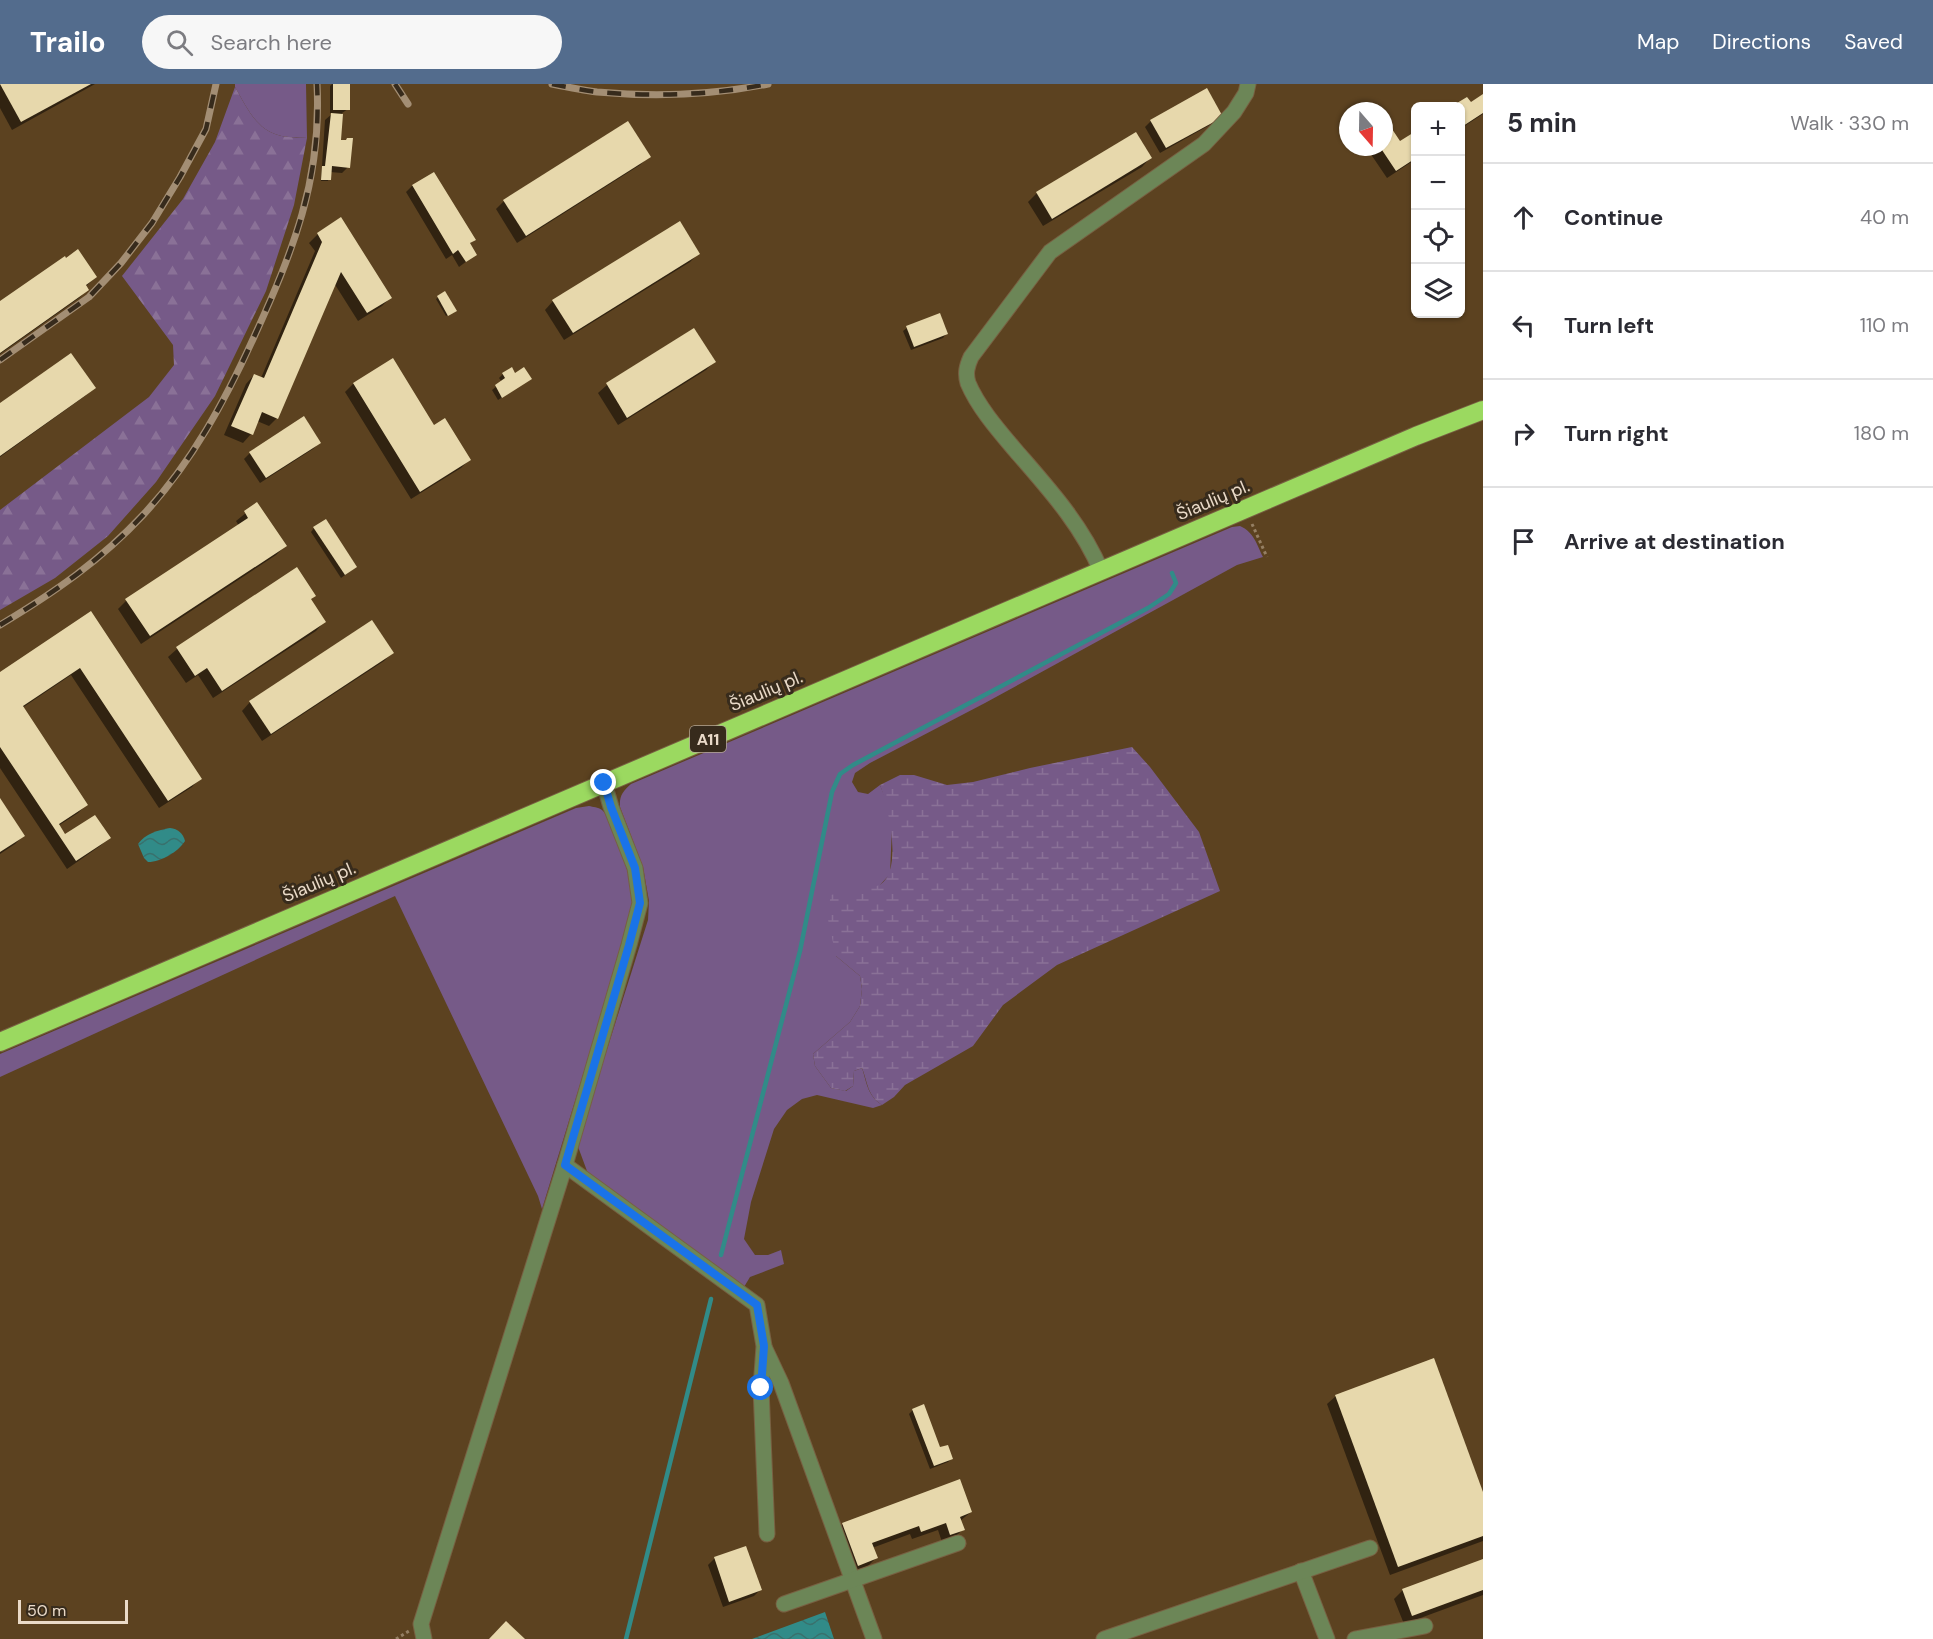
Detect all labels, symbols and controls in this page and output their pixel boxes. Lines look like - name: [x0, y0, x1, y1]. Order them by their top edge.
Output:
- search box: [142, 15, 562, 69]
- text: Trailo: [30, 24, 106, 61]
- icon: search: [163, 26, 196, 59]
- text: Search here: [211, 28, 332, 57]
- text: Map: [1637, 28, 1679, 56]
- text: Directions: [1712, 28, 1811, 56]
- text: Saved: [1844, 28, 1903, 56]
- north arrow: [1339, 102, 1393, 156]
- map controls: [1411, 102, 1465, 318]
- button: +: [1411, 102, 1465, 156]
- text: 5 min: [1507, 106, 1577, 140]
- text: Walk · 330 m: [1790, 110, 1909, 136]
- button: −: [1411, 156, 1465, 210]
- icon: ahead: [1507, 201, 1540, 234]
- text: Continue: [1564, 203, 1663, 232]
- text: 40 m: [1860, 204, 1909, 230]
- button: locate: [1411, 210, 1465, 264]
- button: layers: [1411, 264, 1465, 318]
- icon: left: [1507, 309, 1540, 342]
- text: Turn left: [1564, 311, 1654, 340]
- text: 110 m: [1860, 312, 1909, 338]
- icon: right: [1507, 417, 1540, 450]
- text: Turn right: [1564, 419, 1669, 448]
- text: 180 m: [1854, 420, 1909, 446]
- street label: Šiaulių pl.: [1173, 474, 1253, 526]
- icon: arrive: [1507, 525, 1540, 558]
- text: Arrive at destination: [1564, 527, 1785, 556]
- street label: Šiaulių pl.: [726, 665, 806, 717]
- road number: A11: [690, 726, 726, 752]
- route end: [590, 769, 616, 795]
- street label: Šiaulių pl.: [279, 856, 359, 908]
- route start: [747, 1374, 773, 1400]
- scale bar: [18, 1597, 128, 1624]
- text: 50 m: [27, 1600, 66, 1621]

